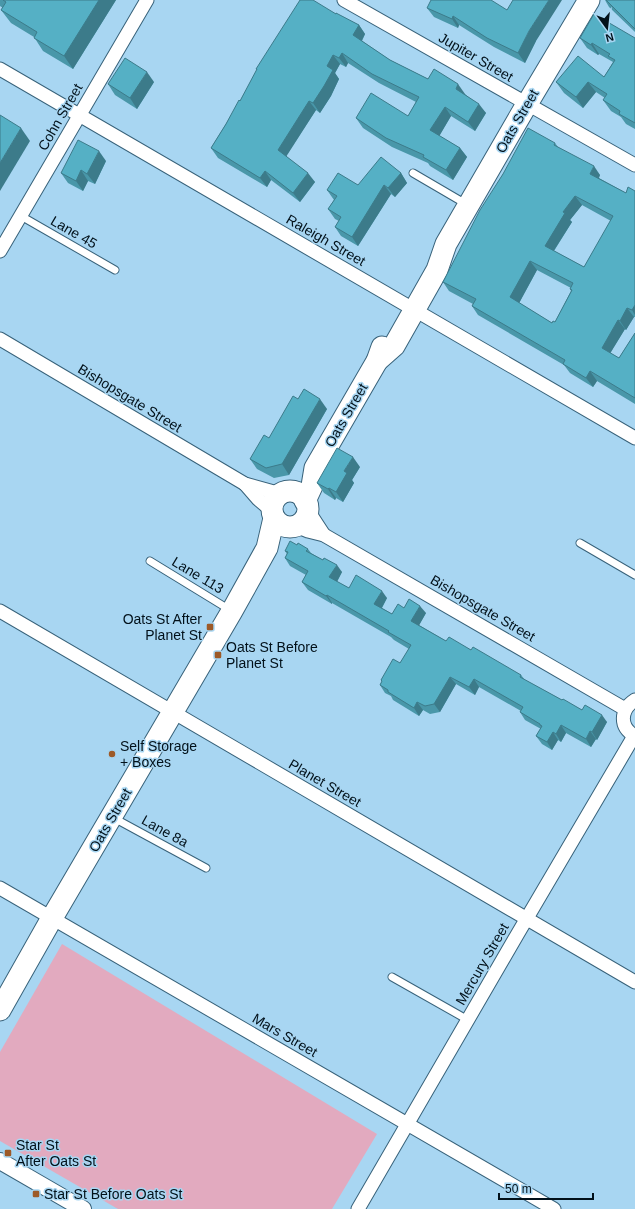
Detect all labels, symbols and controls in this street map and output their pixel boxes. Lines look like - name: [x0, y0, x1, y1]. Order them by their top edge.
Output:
- north arrow: [587, 8, 627, 48]
- street label: Jupiter Street: [436, 29, 516, 85]
- text: N: [604, 31, 615, 44]
- street label: Cohn Street: [34, 81, 86, 153]
- street label: Oats Street: [492, 86, 542, 156]
- street label: Raleigh Street: [284, 211, 369, 269]
- street label: Lane 45: [48, 212, 100, 252]
- street label: Bishopsgate Street: [75, 361, 185, 435]
- street label: Oats Street: [321, 380, 371, 450]
- street label: Lane 113: [169, 553, 227, 597]
- street label: Bishopsgate Street: [428, 571, 538, 645]
- place label: Oats St After Planet St: [123, 611, 202, 643]
- marker: Oats St After Planet St: [205, 622, 215, 632]
- place label: Oats St Before Planet St: [226, 639, 318, 671]
- marker: Oats St Before Planet St: [213, 650, 223, 660]
- place label: Self Storage + Boxes: [120, 738, 197, 770]
- marker: Self Storage + Boxes: [107, 749, 117, 759]
- street label: Planet Street: [286, 756, 364, 810]
- street label: Oats Street: [85, 785, 135, 855]
- street label: Lane 8a: [139, 812, 191, 850]
- street label: Mercury Street: [452, 920, 512, 1008]
- street label: Mars Street: [250, 1010, 320, 1060]
- place label: Star St After Oats St: [16, 1137, 96, 1169]
- marker: Star St After Oats St: [3, 1148, 13, 1158]
- scale bar: [499, 1175, 593, 1201]
- text: 50 m: [505, 1182, 532, 1196]
- place label: Star St Before Oats St: [44, 1186, 183, 1202]
- marker: Star St Before Oats St: [31, 1189, 41, 1199]

